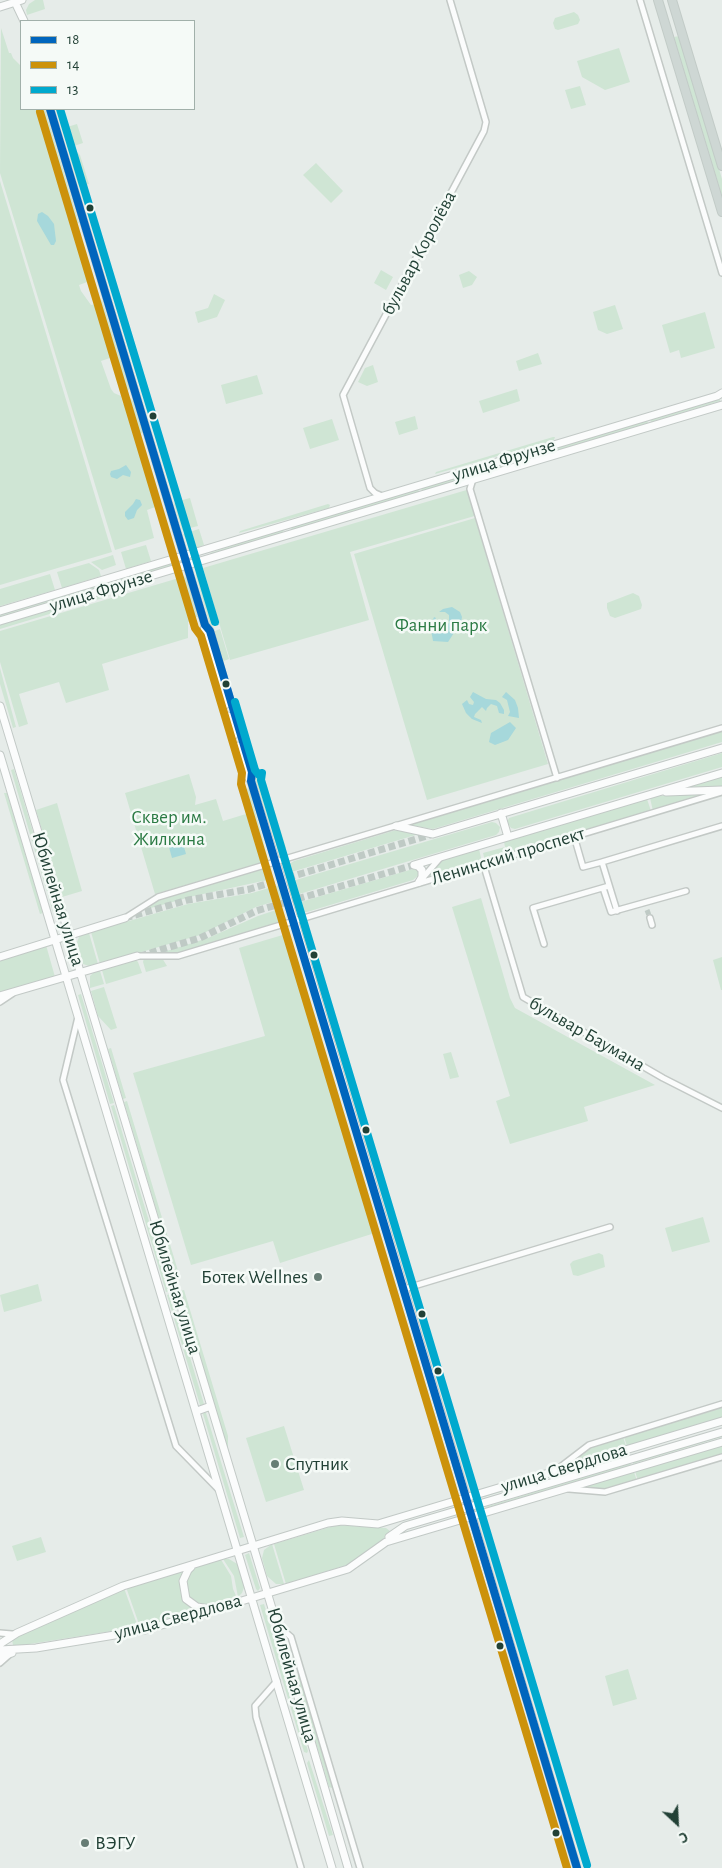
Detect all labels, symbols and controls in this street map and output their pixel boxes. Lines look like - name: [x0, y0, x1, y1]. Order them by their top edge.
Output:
- legend: [20, 20, 195, 110]
- text: 18: [67, 32, 79, 47]
- text: 14: [67, 57, 79, 72]
- text: 13: [67, 82, 78, 97]
- street label: бульвар Королёва: [377, 187, 461, 319]
- unlabelled marker: [85, 203, 95, 213]
- unlabelled marker: [148, 411, 158, 421]
- street label: улица Фрунзе: [450, 434, 558, 486]
- street label: улица Фрунзе: [47, 565, 155, 617]
- park label: Фанни парк: [395, 614, 487, 636]
- unlabelled marker: [221, 679, 231, 689]
- park label: Сквер им. Жилкина: [131, 806, 207, 850]
- street label: Ленинский проспект: [428, 822, 588, 890]
- street label: Юбилейная улица: [27, 829, 89, 969]
- unlabelled marker: [309, 950, 319, 960]
- street label: бульвар Баумана: [525, 992, 649, 1076]
- unlabelled marker: [361, 1125, 371, 1135]
- street label: Юбилейная улица: [144, 1217, 206, 1357]
- place label: Ботек Wellnes: [201, 1266, 308, 1288]
- marker: Ботек Wellnes: [312, 1271, 324, 1283]
- unlabelled marker: [417, 1309, 427, 1319]
- unlabelled marker: [433, 1366, 443, 1376]
- street label: улица Свердлова: [498, 1438, 630, 1498]
- place label: Спутник: [285, 1453, 348, 1475]
- marker: Спутник: [269, 1458, 281, 1470]
- street label: улица Свердлова: [112, 1589, 244, 1645]
- street label: Юбилейная улица: [262, 1605, 322, 1745]
- unlabelled marker: [495, 1641, 505, 1651]
- north arrow: [652, 1798, 702, 1848]
- unlabelled marker: [551, 1828, 561, 1838]
- text: С: [677, 1829, 690, 1845]
- place label: ВЭГУ: [95, 1832, 135, 1854]
- marker: ВЭГУ: [79, 1837, 91, 1849]

